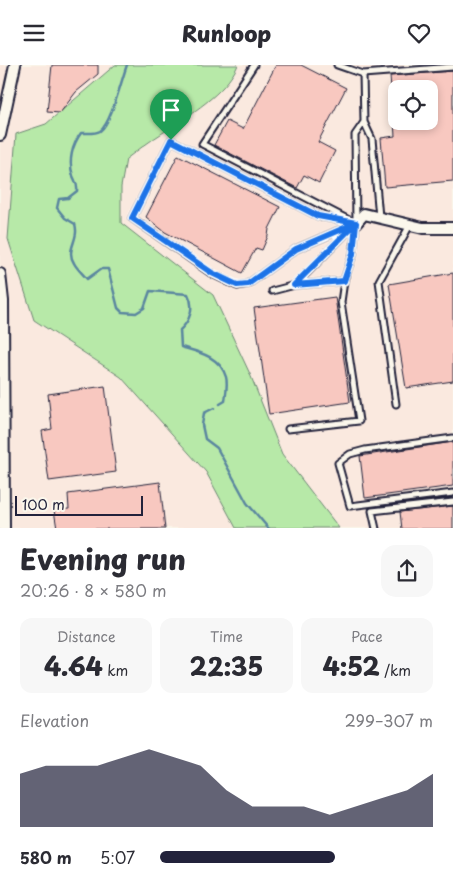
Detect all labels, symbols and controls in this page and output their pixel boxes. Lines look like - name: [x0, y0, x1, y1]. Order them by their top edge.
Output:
- text: Runloop: [182, 16, 271, 49]
- icon: menu: [20, 19, 48, 47]
- icon: heart: [405, 19, 433, 47]
- map controls: [388, 80, 438, 130]
- button: locate: [388, 80, 438, 130]
- pin: [150, 89, 192, 140]
- icon: arrive: [157, 96, 185, 124]
- scale bar: [15, 493, 142, 517]
- text: 100 m: [22, 494, 65, 515]
- text: Evening run: [20, 537, 186, 580]
- button: share: [381, 545, 433, 597]
- text: 20:26 · 8 × 580 m: [20, 578, 166, 602]
- text: Distance: [57, 626, 116, 647]
- text: Time: [210, 626, 243, 647]
- text: Pace: [351, 626, 383, 647]
- text: 4.64: [44, 647, 103, 685]
- text: 22:35: [190, 647, 263, 685]
- text: 4:52: [323, 647, 380, 685]
- text: km: [103, 660, 128, 681]
- text: /km: [380, 660, 411, 681]
- text: Elevation: [20, 708, 89, 732]
- text: 299–307 m: [345, 708, 433, 732]
- text: 580 m: [20, 845, 72, 869]
- text: 5:07: [100, 845, 135, 869]

